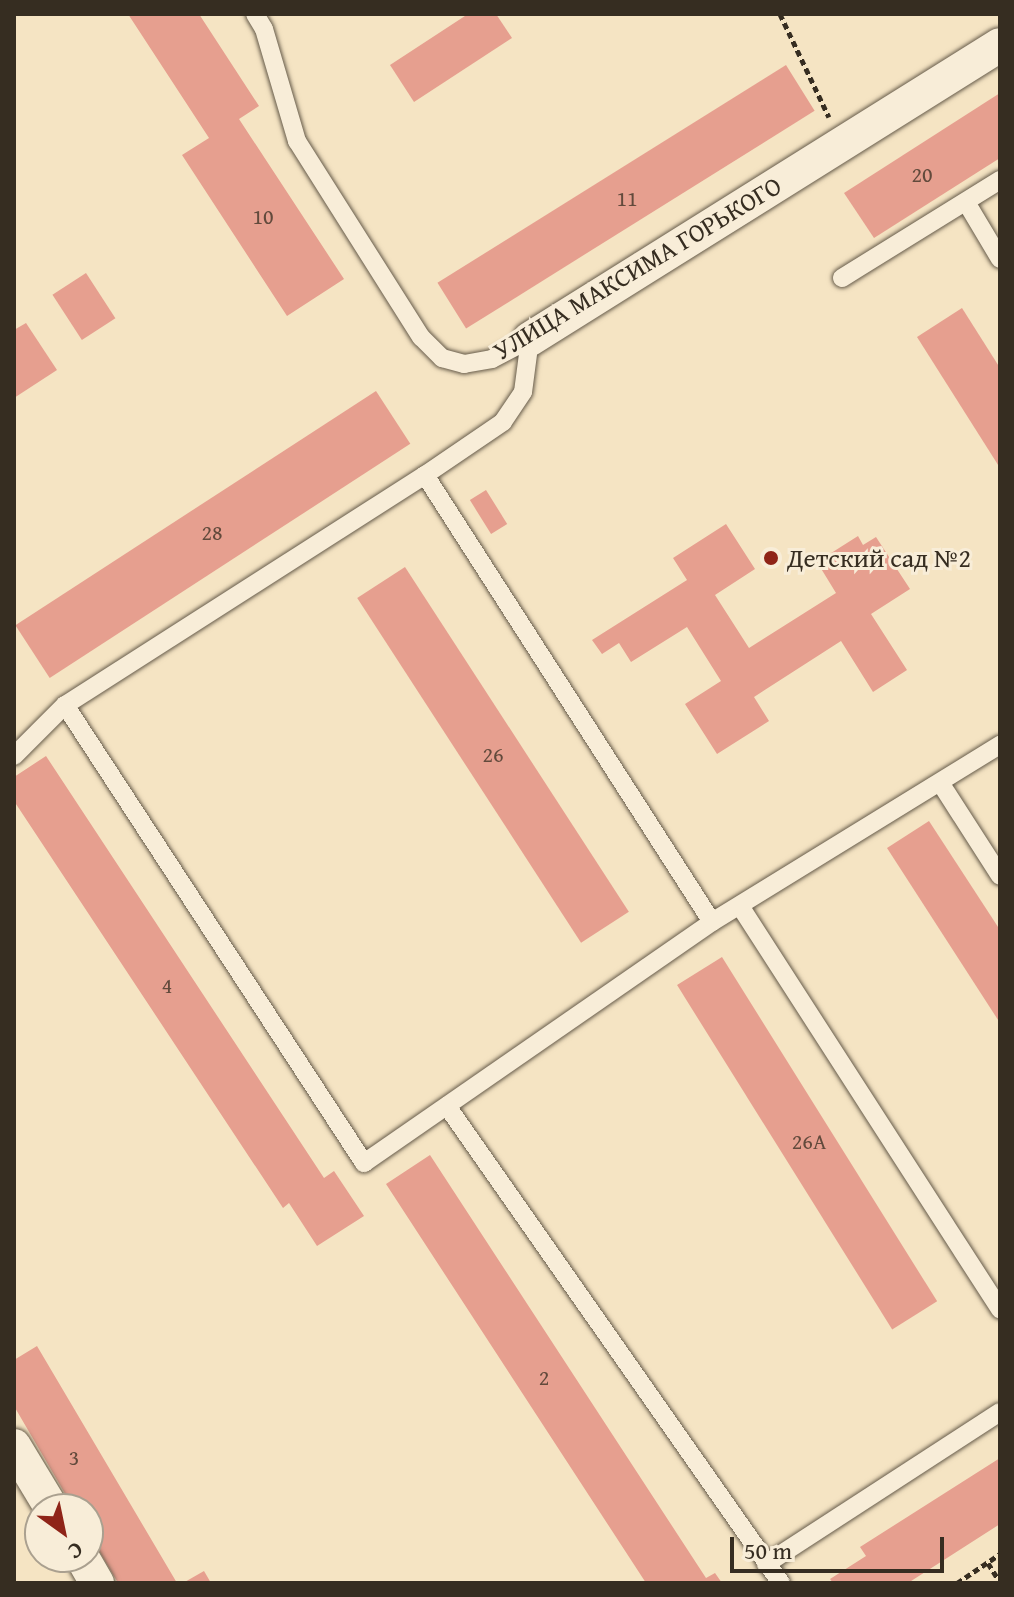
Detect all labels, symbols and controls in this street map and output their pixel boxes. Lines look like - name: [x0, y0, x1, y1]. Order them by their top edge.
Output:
- house number: 20: [911, 162, 933, 188]
- street label: УЛИЦА МАКСИМА ГОРЬКОГО: [487, 169, 787, 367]
- house number: 11: [616, 186, 638, 212]
- house number: 10: [252, 204, 274, 230]
- house number: 28: [201, 520, 223, 546]
- place label: Детский сад №2: [787, 542, 971, 574]
- marker: Детский сад №2: [762, 549, 780, 567]
- house number: 26: [482, 742, 504, 768]
- house number: 4: [162, 973, 172, 999]
- house number: 26А: [792, 1129, 826, 1155]
- house number: 2: [539, 1365, 549, 1391]
- house number: 3: [69, 1445, 79, 1471]
- north arrow: [24, 1493, 104, 1573]
- scale bar: [734, 1521, 948, 1571]
- text: 50 m: [744, 1533, 792, 1568]
- text: С: [62, 1535, 90, 1568]

